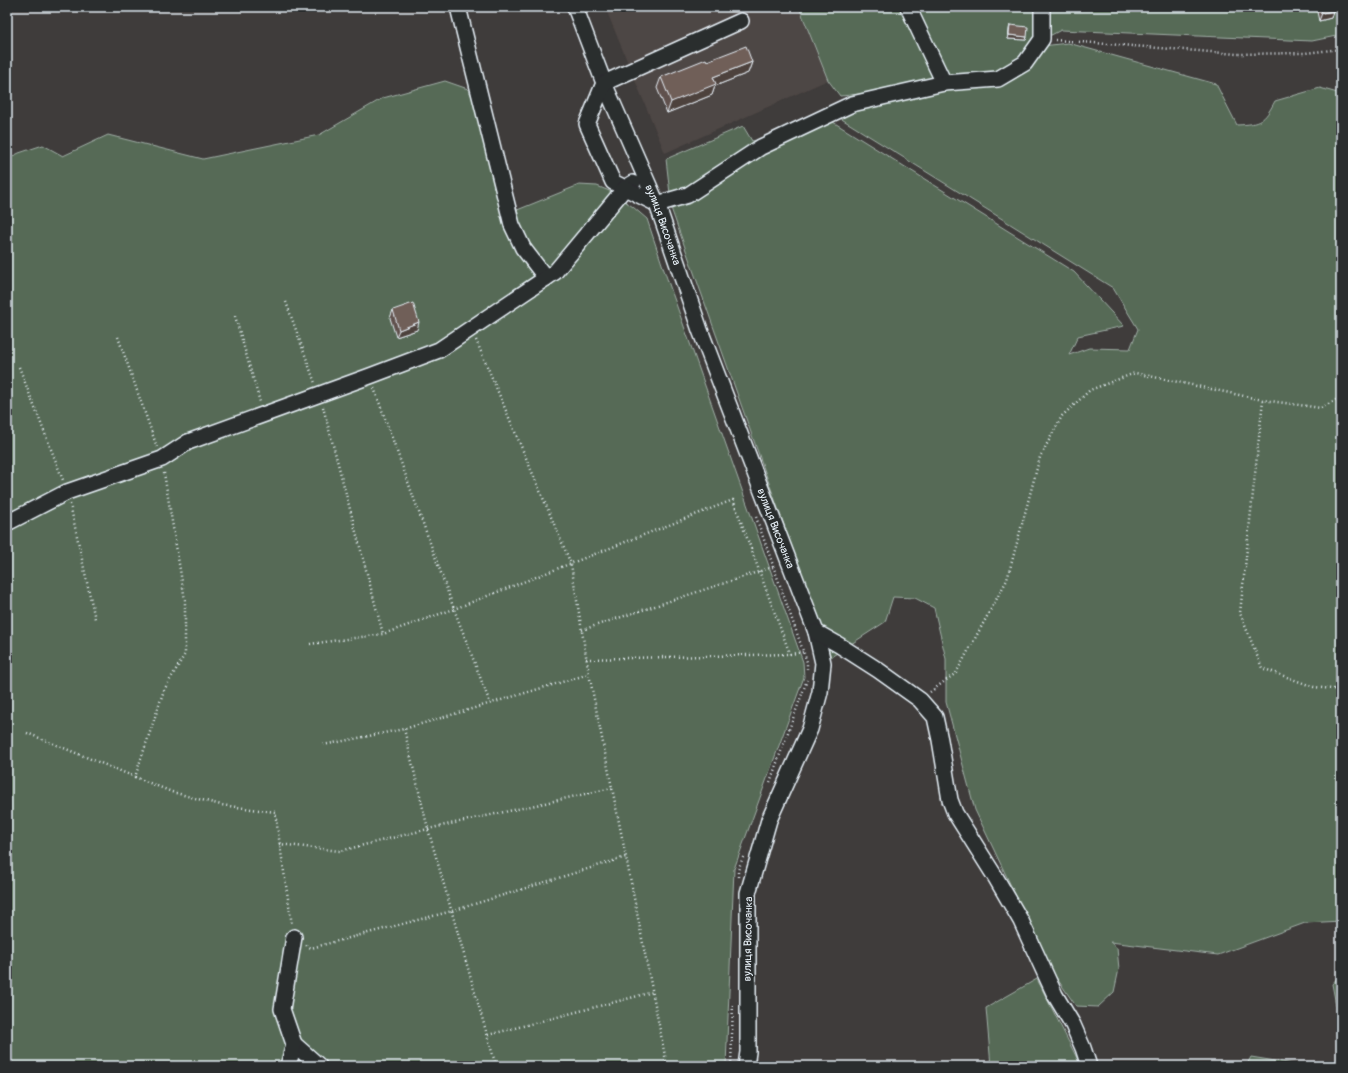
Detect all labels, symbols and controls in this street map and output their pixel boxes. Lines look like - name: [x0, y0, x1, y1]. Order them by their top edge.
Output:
- street label: вулиця Височанка: [643, 182, 684, 267]
- street label: вулиця Височанка: [755, 486, 797, 570]
- street label: вулиця Височанка: [741, 896, 755, 982]

